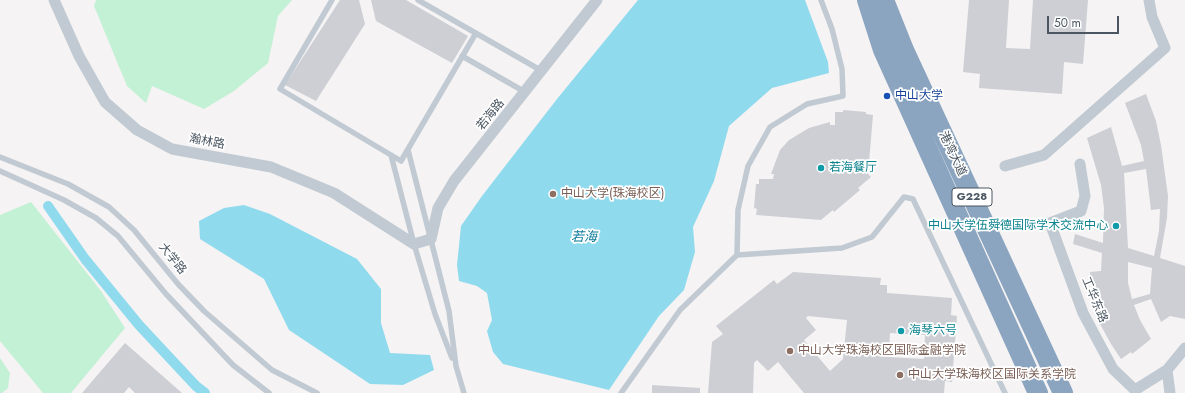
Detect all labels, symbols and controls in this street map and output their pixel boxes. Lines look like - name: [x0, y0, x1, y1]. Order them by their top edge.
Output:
- scale bar: [1049, 8, 1121, 34]
- text: 50 m: [1054, 14, 1081, 32]
- place label: 中山大学: [895, 89, 943, 103]
- marker: 中山大学: [882, 91, 892, 101]
- street label: 若海路: [474, 96, 508, 134]
- street label: 港湾大道: [935, 129, 969, 179]
- street label: 瀚林路: [188, 131, 226, 153]
- place label: 若海餐厅: [829, 161, 877, 175]
- marker: 若海餐厅: [816, 163, 826, 173]
- place label: 中山大学(珠海校区): [561, 187, 664, 201]
- road number: G228: [952, 188, 992, 206]
- marker: 中山大学(珠海校区): [548, 189, 558, 199]
- place label: 中山大学伍舜德国际学术交流中心: [928, 219, 1108, 233]
- marker: 中山大学伍舜德国际学术交流中心: [1111, 221, 1121, 231]
- water label: 若海: [571, 230, 597, 246]
- street label: 大学路: [155, 240, 189, 278]
- street label: 工华东路: [1078, 275, 1110, 325]
- place label: 海琴六号: [909, 324, 957, 338]
- marker: 海琴六号: [896, 326, 906, 336]
- place label: 中山大学珠海校区国际金融学院: [798, 344, 966, 358]
- marker: 中山大学珠海校区国际金融学院: [785, 346, 795, 356]
- place label: 中山大学珠海校区国际关系学院: [908, 368, 1076, 382]
- marker: 中山大学珠海校区国际关系学院: [895, 370, 905, 380]

